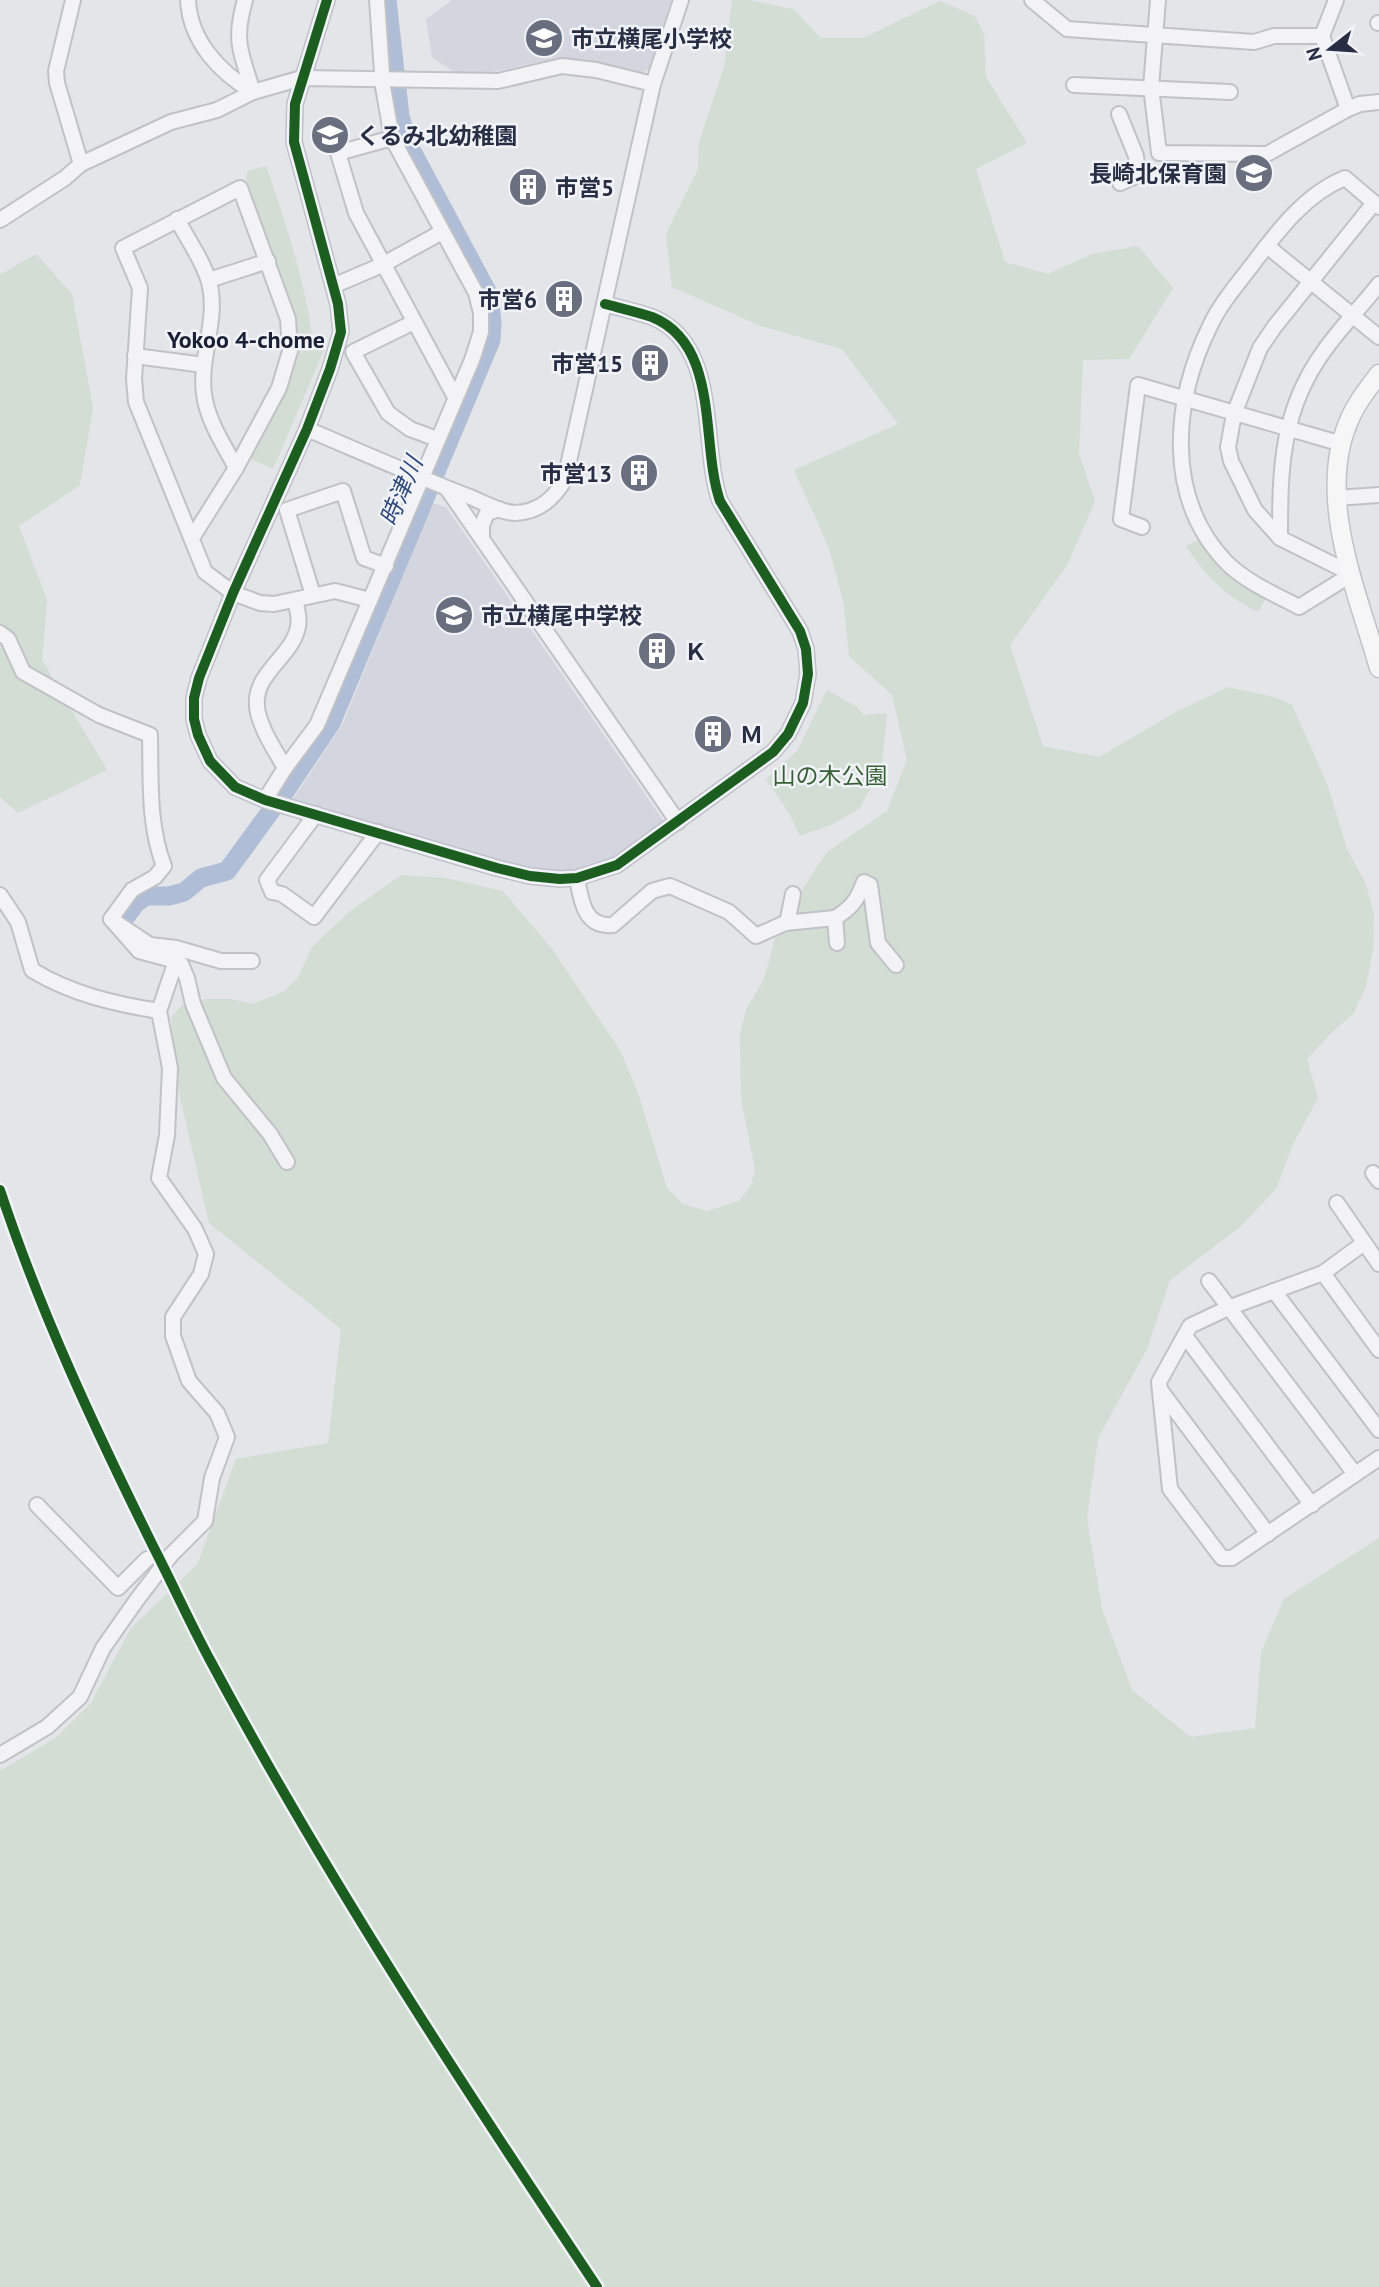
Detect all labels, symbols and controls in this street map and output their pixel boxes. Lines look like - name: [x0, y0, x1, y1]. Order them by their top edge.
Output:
- north arrow: [1295, 14, 1365, 84]
- school or university icon: 市立横尾小学校: [523, 17, 565, 59]
- place label: 市立横尾小学校: [571, 24, 732, 53]
- text: N: [1300, 44, 1327, 63]
- school or university icon: くるみ北幼稚園: [309, 114, 351, 156]
- place label: くるみ北幼稚園: [357, 121, 518, 150]
- school or university icon: 長崎北保育園: [1233, 152, 1275, 194]
- place label: 長崎北保育園: [1089, 159, 1227, 188]
- building icon: 市営5: [507, 166, 549, 208]
- place label: 市営5: [555, 173, 614, 202]
- building icon: 市営6: [543, 278, 585, 320]
- place label: 市営6: [478, 285, 537, 314]
- district label: Yokoo 4-chome: [166, 324, 325, 355]
- building icon: 市営15: [629, 342, 671, 384]
- place label: 市営15: [551, 349, 623, 378]
- water label: 時津川: [373, 449, 431, 530]
- building icon: 市営13: [618, 452, 660, 494]
- place label: 市営13: [540, 459, 612, 488]
- school or university icon: 市立横尾中学校: [433, 594, 475, 636]
- place label: 市立横尾中学校: [481, 601, 642, 630]
- building icon: Ｋ: [636, 630, 678, 672]
- place label: Ｋ: [684, 637, 707, 666]
- building icon: Ｍ: [692, 713, 734, 755]
- place label: Ｍ: [740, 720, 763, 749]
- park label: 山の木公園: [773, 761, 888, 790]

